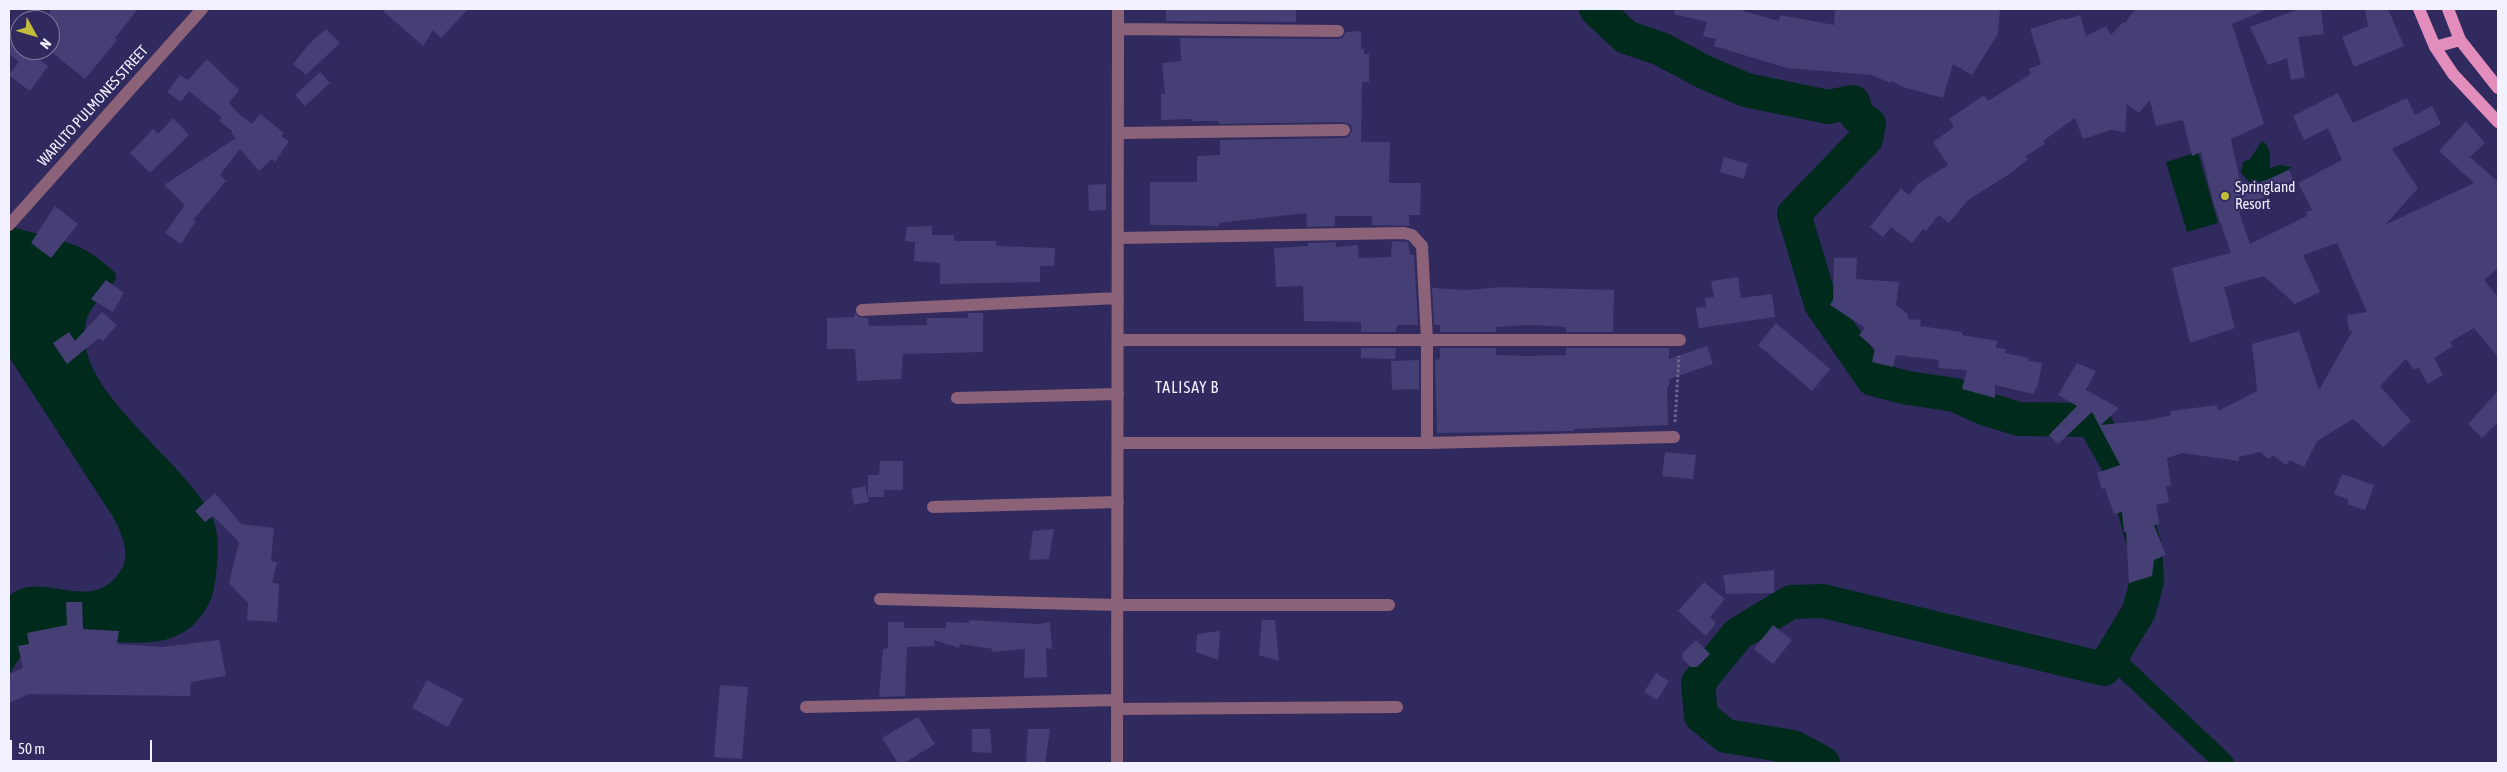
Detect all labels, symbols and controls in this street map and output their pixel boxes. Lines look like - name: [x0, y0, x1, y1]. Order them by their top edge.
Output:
- north arrow: [10, 10, 60, 60]
- street label: WARLITO PULMONES STREET: [34, 42, 152, 170]
- place label: Springland Resort: [2235, 178, 2295, 213]
- marker: Springland Resort: [2219, 190, 2231, 202]
- district label: TALISAY B: [1154, 378, 1220, 398]
- scale bar: [12, 730, 155, 762]
- text: 50 m: [18, 740, 45, 757]

